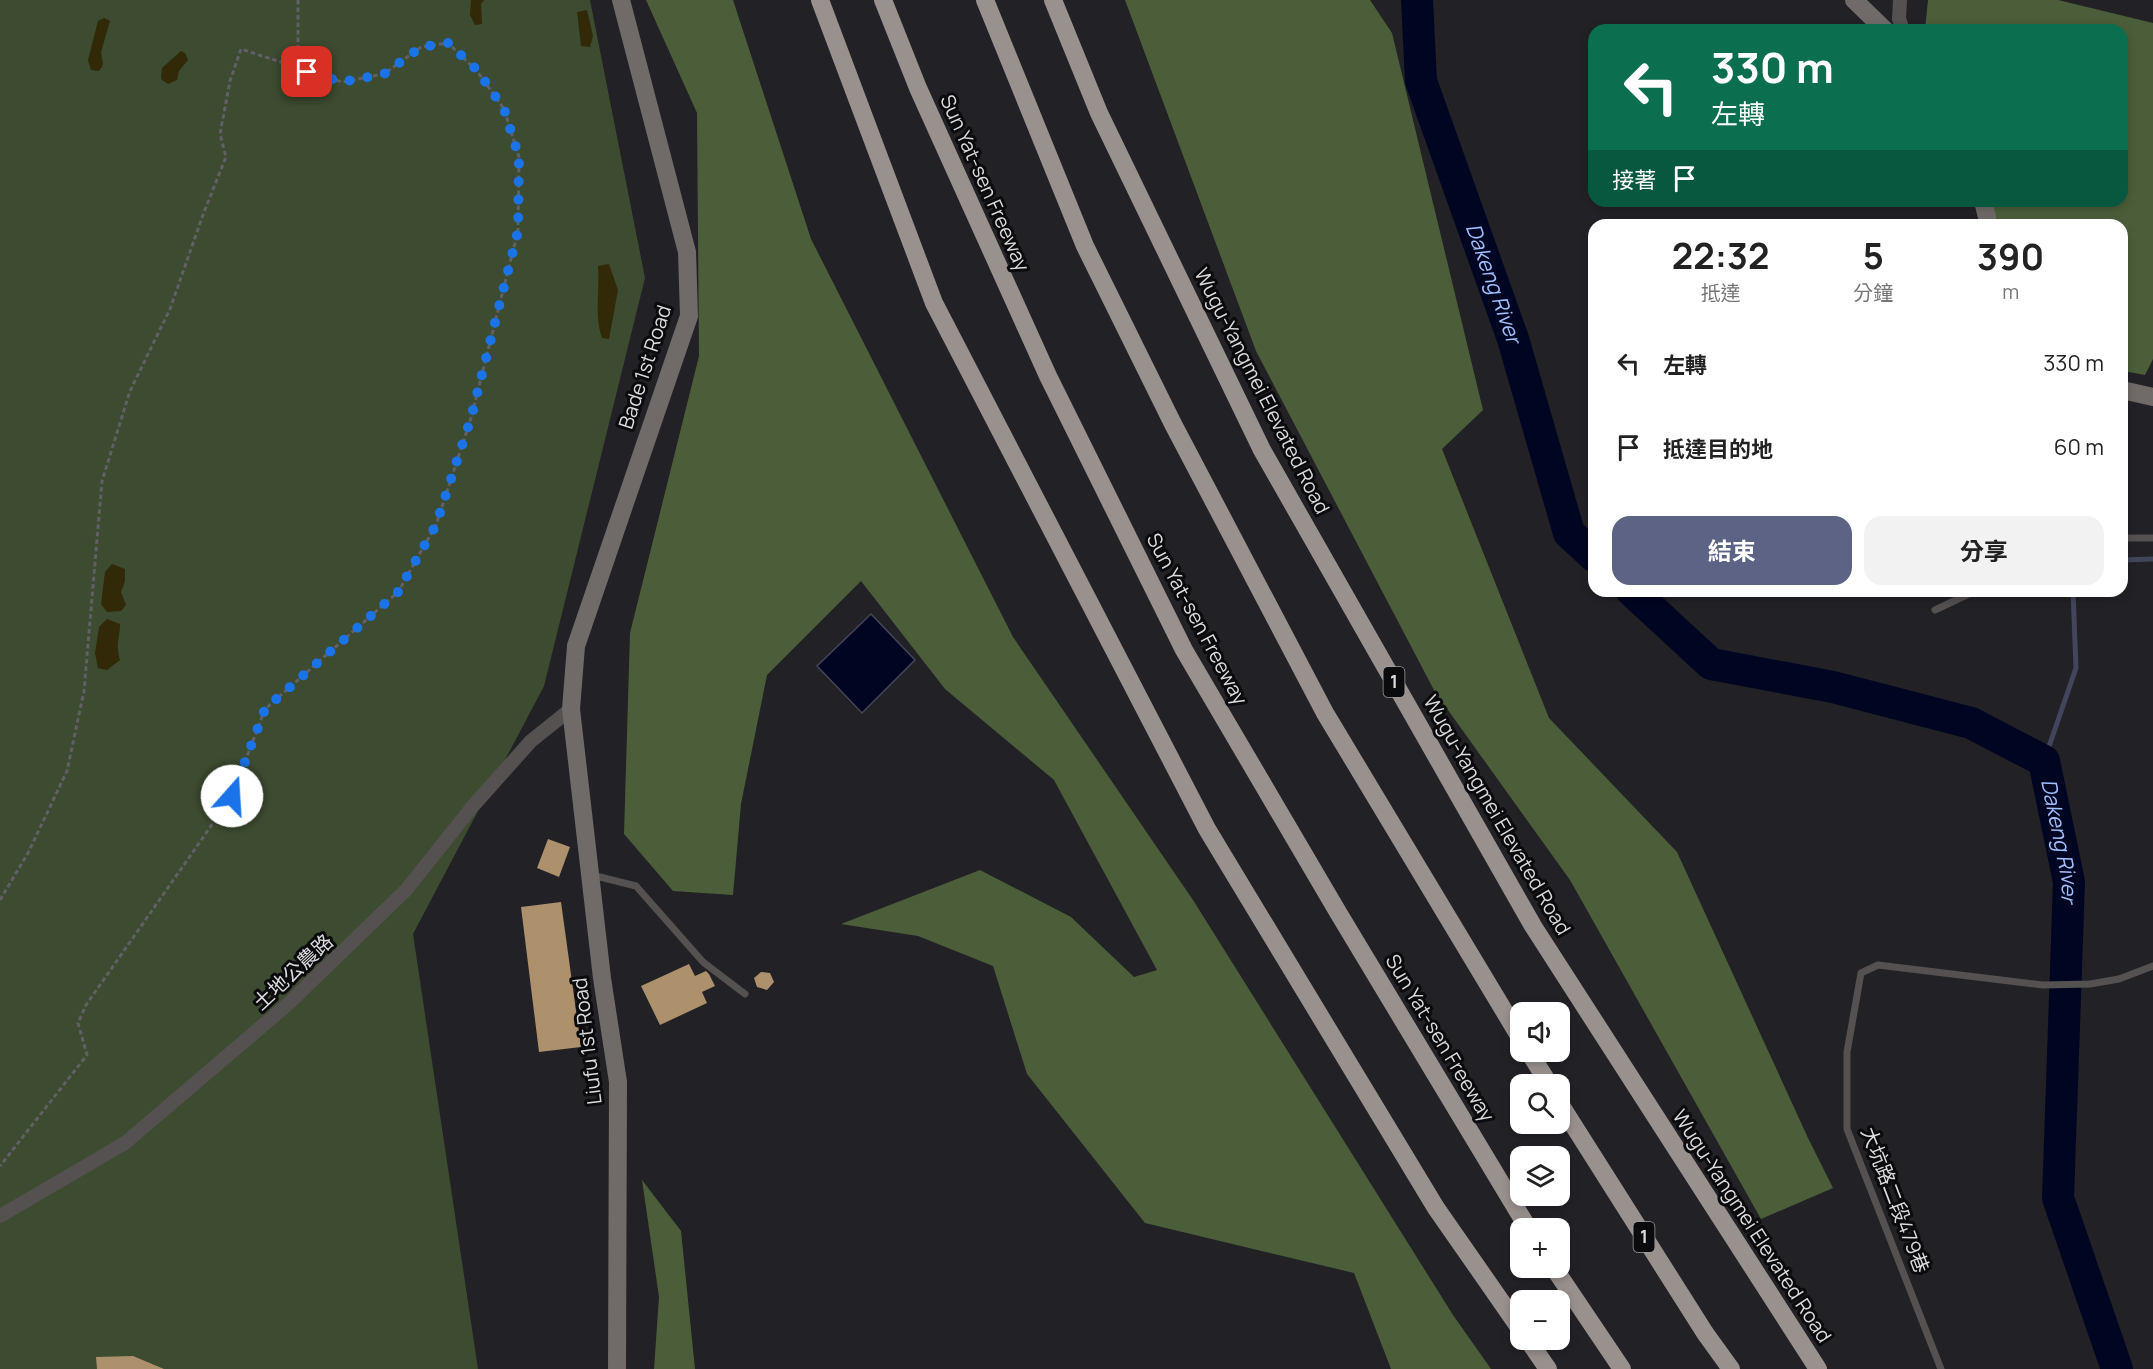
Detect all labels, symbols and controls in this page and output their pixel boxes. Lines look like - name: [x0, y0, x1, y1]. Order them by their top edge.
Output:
- text: 330 m: [1711, 38, 1834, 96]
- pin: [281, 46, 332, 97]
- icon: left: [1612, 48, 1690, 126]
- icon: arrive: [290, 55, 323, 88]
- street label: Sun Yat-sen Freeway: [934, 90, 1037, 276]
- text: 左轉: [1711, 95, 1765, 132]
- icon: arrive: [1668, 162, 1701, 195]
- text: 接著: [1612, 165, 1656, 195]
- water label: Dakeng River: [1460, 219, 1529, 349]
- text: 22:32: [1672, 231, 1769, 280]
- text: 5: [1863, 231, 1884, 280]
- text: 390: [1977, 232, 2044, 281]
- street label: Wugu-Yangmei Elevated Road: [1189, 263, 1336, 518]
- text: m: [2002, 278, 2019, 305]
- text: 抵達: [1701, 279, 1741, 306]
- text: 分鐘: [1853, 279, 1893, 306]
- street label: Bade 1st Road: [612, 302, 677, 432]
- icon: left: [1612, 347, 1645, 380]
- text: 330 m: [2043, 348, 2104, 378]
- text: 左轉: [1663, 350, 1707, 380]
- icon: arrive: [1612, 431, 1645, 464]
- text: 60 m: [2054, 432, 2104, 462]
- text: 抵達目的地: [1663, 434, 1773, 464]
- button: 結束: [1612, 516, 1852, 585]
- button: 分享: [1864, 516, 2104, 585]
- street label: Sun Yat-sen Freeway: [1141, 528, 1254, 710]
- road number: 1: [1384, 667, 1404, 697]
- street label: Wugu-Yangmei Elevated Road: [1418, 690, 1577, 940]
- position arrow: [200, 764, 264, 828]
- water label: Dakeng River: [2035, 776, 2085, 905]
- street label: 土地公農路: [247, 928, 338, 1016]
- street label: Sun Yat-sen Freeway: [1380, 949, 1501, 1127]
- street label: Liufu 1st Road: [565, 976, 608, 1106]
- map controls: [1510, 1002, 1570, 1350]
- button: sound: [1510, 1002, 1570, 1062]
- button: search: [1510, 1074, 1570, 1134]
- street label: Wugu-Yangmei Elevated Road: [1667, 1104, 1838, 1347]
- street label: 大坑路二段479巷: [1855, 1123, 1936, 1277]
- button: layers: [1510, 1146, 1570, 1206]
- button: +: [1510, 1218, 1570, 1278]
- road number: 1: [1634, 1222, 1654, 1252]
- button: −: [1510, 1290, 1570, 1350]

